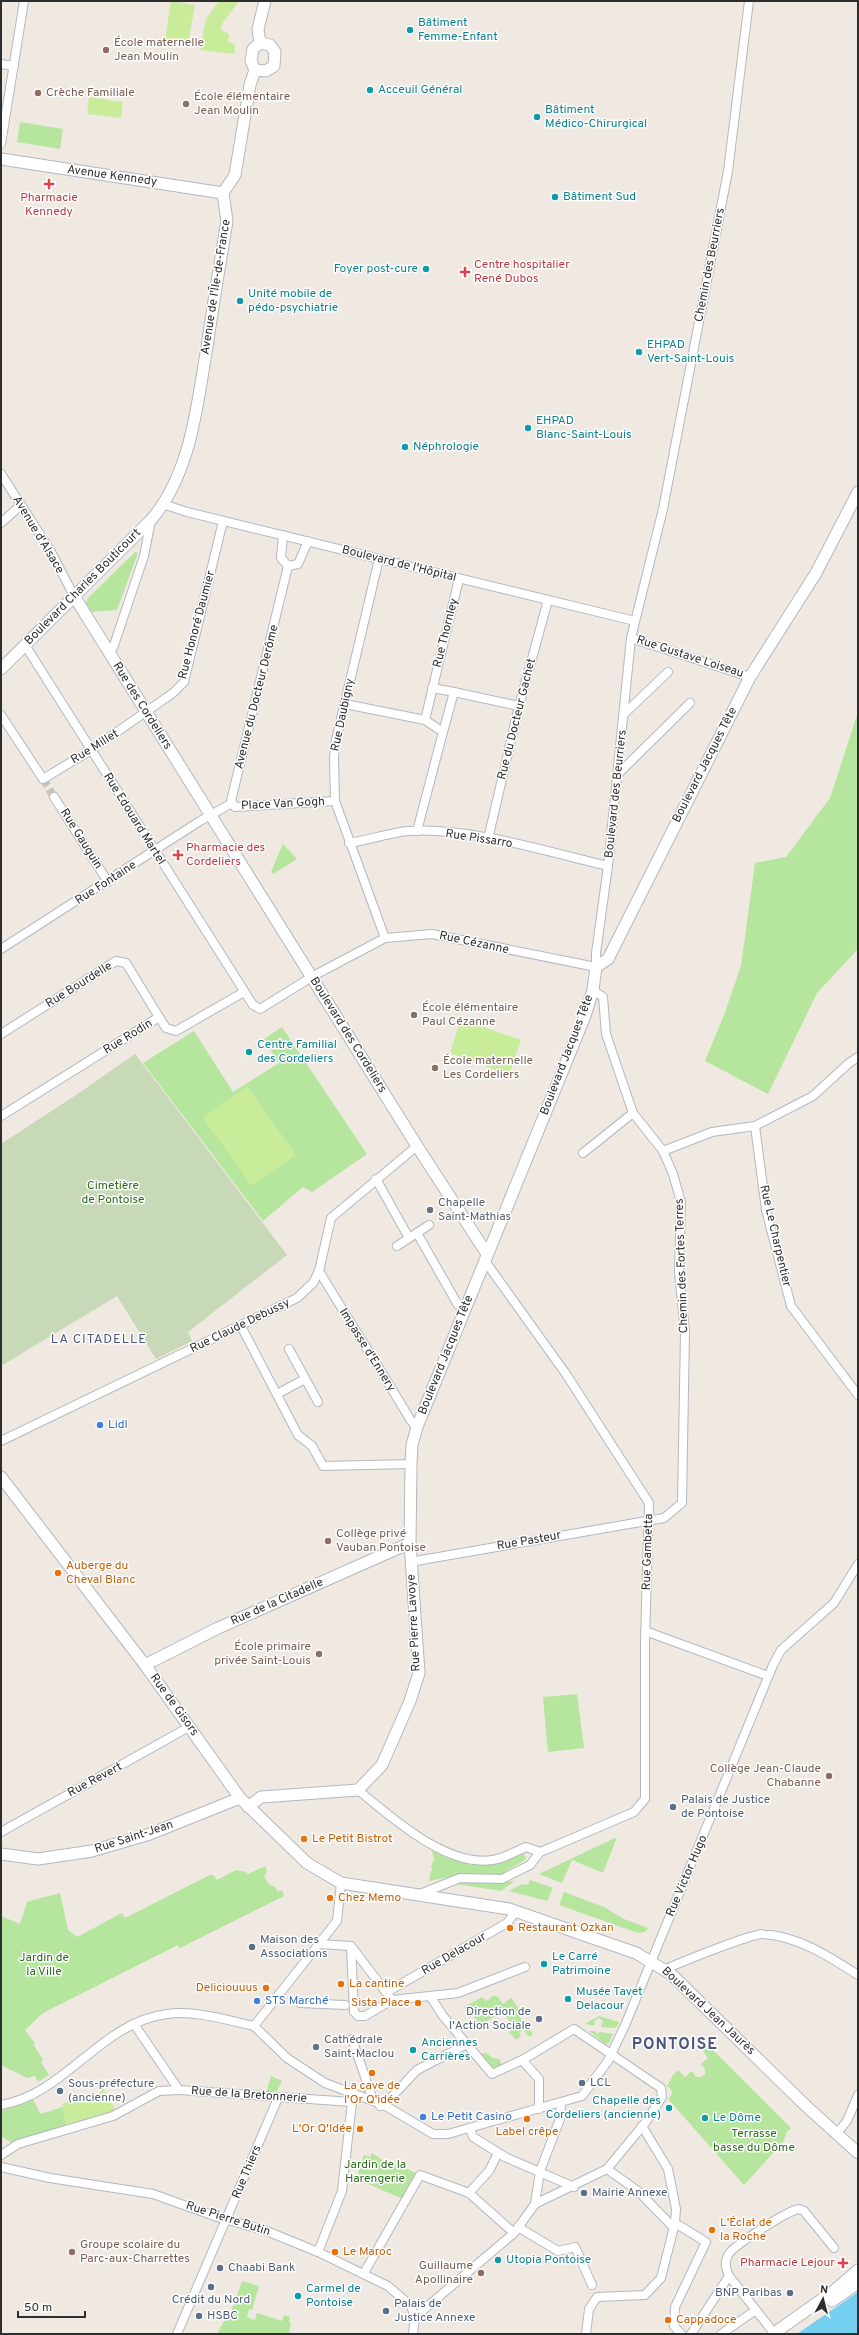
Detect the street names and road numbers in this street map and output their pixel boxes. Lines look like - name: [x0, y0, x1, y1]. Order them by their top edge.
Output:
- street label: Avenue Kennedy: [66, 162, 158, 190]
- street label: Chemin des Beurriers: [691, 207, 729, 323]
- street label: Avenue de l'Île-de-France: [197, 218, 235, 356]
- street label: Avenue d'Alsace: [8, 493, 68, 577]
- street label: Boulevard Charles Bouticourt: [21, 525, 145, 649]
- street label: Boulevard de l'Hôpital: [340, 542, 458, 586]
- street label: Rue Honoré Daumier: [175, 569, 219, 681]
- street label: Rue Thornley: [430, 597, 462, 669]
- street label: Avenue du Docteur Derôme: [231, 623, 283, 771]
- street label: Rue Gustave Loiseau: [634, 632, 746, 682]
- street label: Rue du Docteur Gachet: [494, 657, 540, 781]
- street label: Rue des Cordeliers: [109, 659, 175, 753]
- street label: Rue Daubigny: [327, 677, 359, 753]
- street label: Boulevard Jacques Tête: [669, 705, 741, 825]
- street label: Rue Millet: [68, 726, 122, 768]
- street label: Boulevard des Beurriers: [601, 729, 631, 859]
- street label: Rue Edouard Martel: [99, 770, 169, 868]
- street label: Place Van Gogh: [241, 794, 325, 814]
- street label: Rue Gauguin: [56, 806, 106, 872]
- street label: Rue Pissarro: [444, 826, 514, 852]
- street label: Rue Fontaine: [72, 857, 140, 909]
- street label: Rue Cézanne: [438, 928, 510, 958]
- street label: Rue Bourdelle: [43, 958, 115, 1012]
- street label: Boulevard des Cordeliers: [306, 974, 390, 1096]
- street label: Boulevard Jacques Tête: [537, 993, 597, 1117]
- street label: Rue Rodin: [100, 1016, 156, 1058]
- street label: Rue Le Charpentier: [755, 1183, 795, 1289]
- street label: Chemin des Fortes Terres: [672, 1198, 692, 1334]
- street label: Boulevard Jacques Tête: [415, 1293, 477, 1417]
- street label: Rue Claude Debussy: [187, 1295, 293, 1357]
- street label: Impasse d'Ennery: [335, 1305, 399, 1395]
- street label: Rue Gambetta: [639, 1513, 657, 1591]
- street label: Rue Pasteur: [495, 1527, 563, 1555]
- street label: Rue de la Citadelle: [228, 1574, 326, 1630]
- street label: Rue Pierre Lavoye: [403, 1574, 425, 1672]
- street label: Rue de Gisors: [146, 1671, 202, 1739]
- street label: Rue Revert: [65, 1759, 125, 1801]
- street label: Rue Saint-Jean: [93, 1817, 175, 1857]
- street label: Rue Victor Hugo: [663, 1833, 711, 1919]
- street label: Rue Delacour: [419, 1929, 490, 1979]
- street label: Boulevard Jean Jaurès: [658, 1963, 758, 2059]
- street label: Rue de la Bretonnerie: [190, 2083, 308, 2107]
- street label: Rue Thiers: [229, 2143, 265, 2201]
- street label: Rue Pierre Butin: [184, 2198, 272, 2240]

